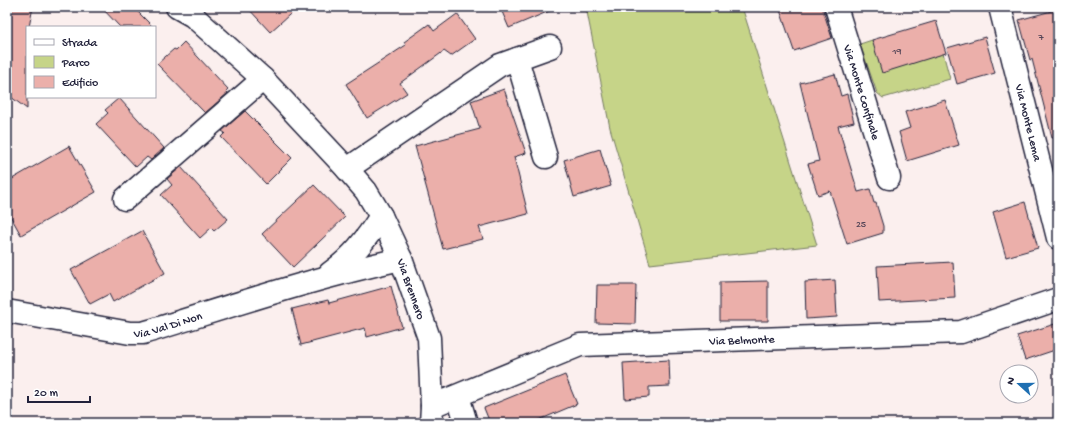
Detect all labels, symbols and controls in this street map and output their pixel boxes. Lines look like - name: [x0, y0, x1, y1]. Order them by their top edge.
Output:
- legend: [26, 26, 156, 98]
- house number: 7: [1037, 32, 1044, 44]
- text: Strada: [62, 37, 97, 51]
- street label: Via Monte Confinale: [839, 42, 882, 143]
- house number: 19: [891, 46, 902, 58]
- text: Parco: [61, 57, 90, 71]
- text: Edificio: [62, 77, 98, 91]
- street label: Via Monte Lema: [1010, 82, 1044, 163]
- house number: 25: [856, 219, 866, 231]
- street label: Via Brennero: [392, 256, 427, 322]
- street label: Via Val Di Non: [133, 310, 205, 342]
- street label: Via Belmonte: [708, 333, 776, 350]
- north arrow: [999, 364, 1039, 404]
- text: N: [1005, 376, 1018, 387]
- scale bar: [28, 378, 90, 404]
- text: 20 m: [34, 387, 59, 401]

